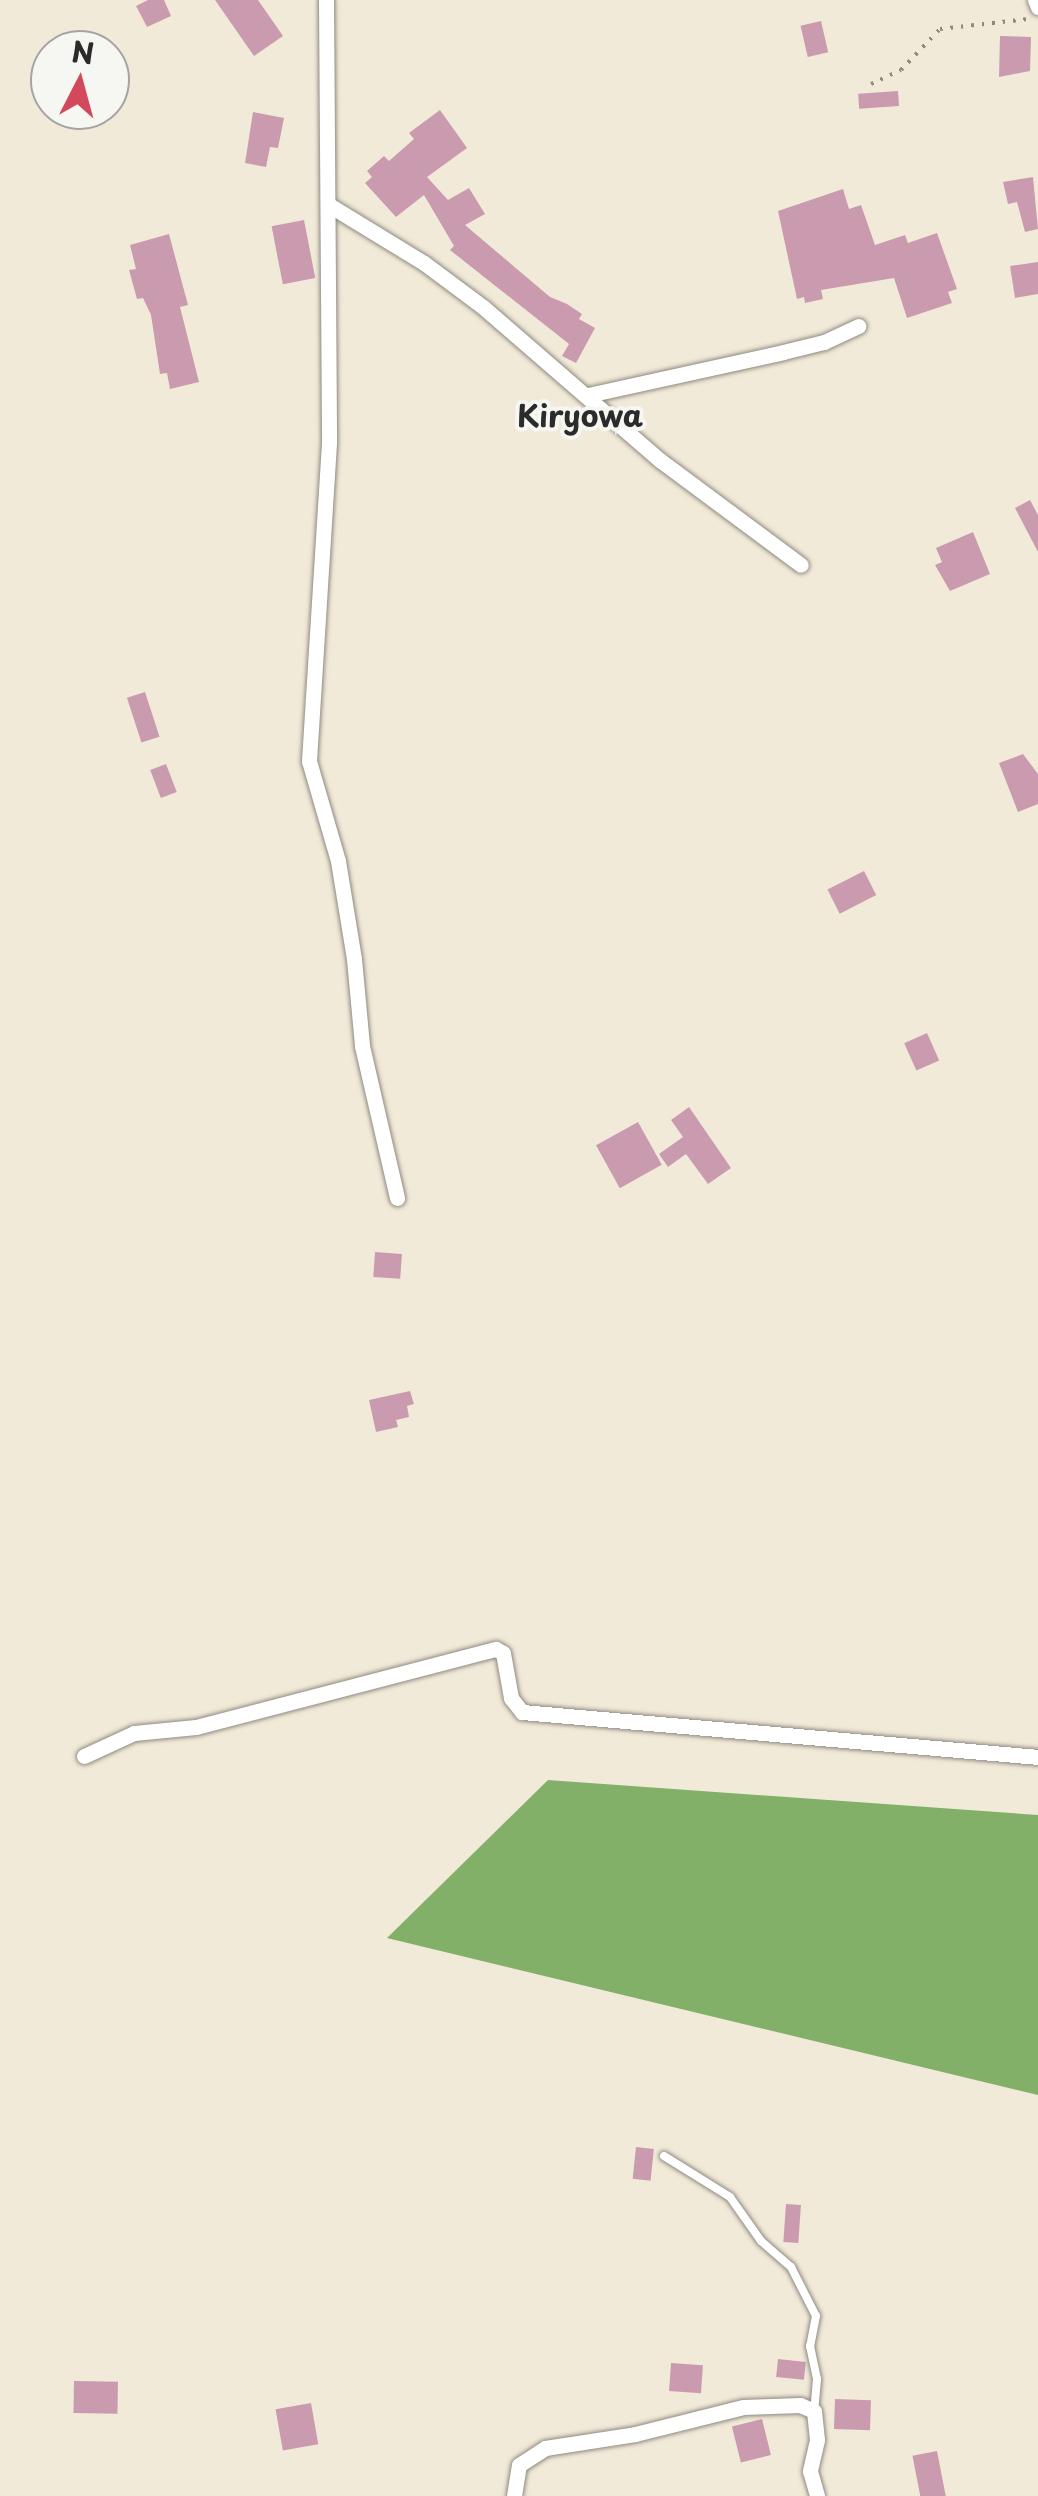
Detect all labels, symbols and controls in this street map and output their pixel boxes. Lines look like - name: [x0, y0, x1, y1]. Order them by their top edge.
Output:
- text: N: [70, 29, 96, 74]
- north arrow: [30, 30, 130, 130]
- district label: Kiryowa: [517, 397, 643, 433]

